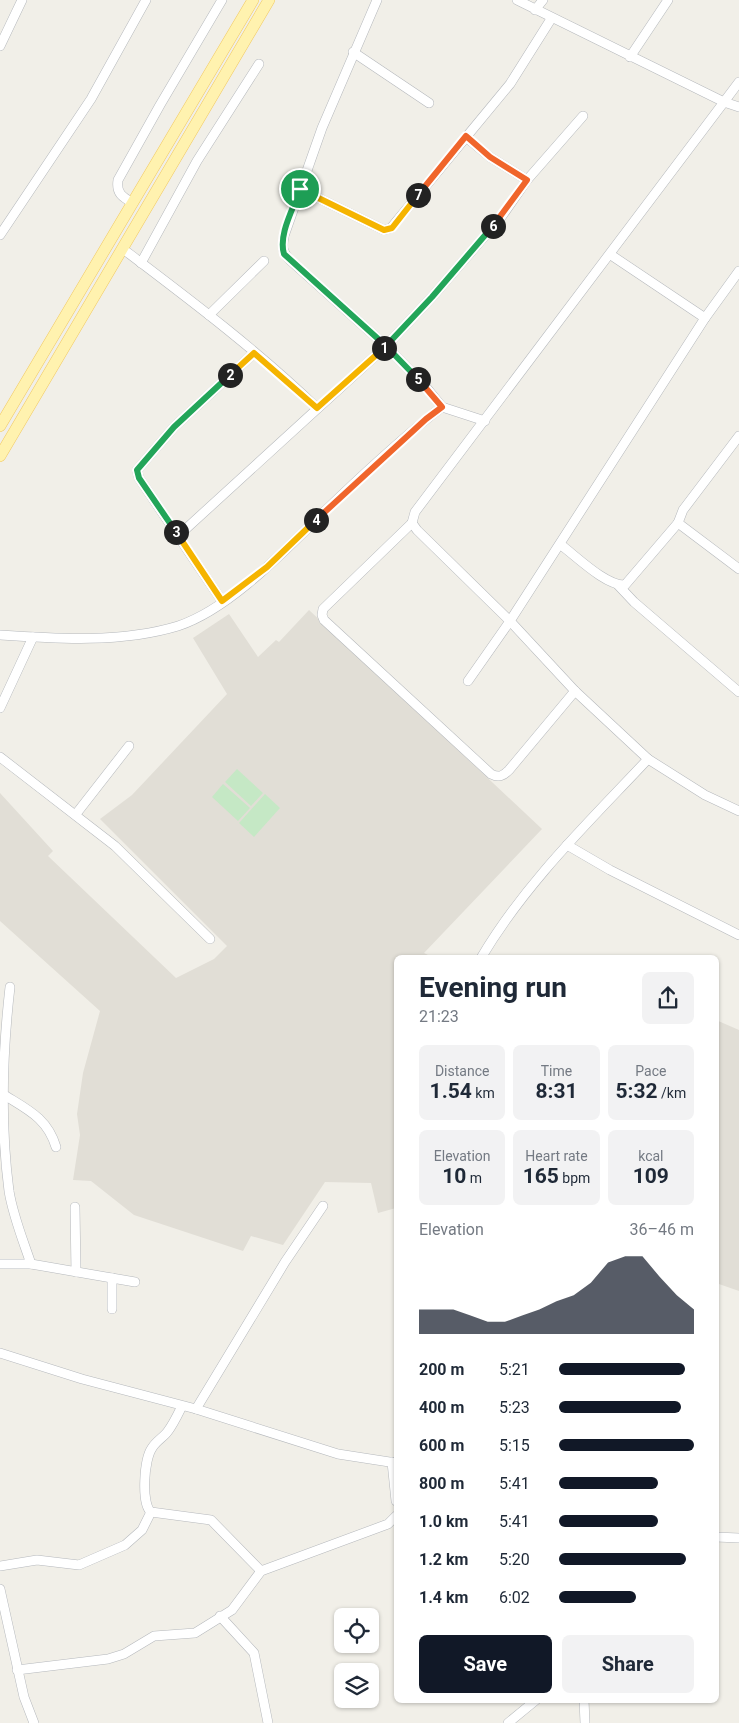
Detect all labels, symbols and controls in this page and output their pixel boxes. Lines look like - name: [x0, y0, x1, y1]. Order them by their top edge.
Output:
- pin: [279, 168, 321, 210]
- icon: arrive: [286, 175, 314, 203]
- pin: 7: [406, 182, 430, 208]
- text: 7: [414, 187, 423, 203]
- pin: 6: [480, 214, 506, 238]
- text: 6: [489, 218, 498, 234]
- pin: 1: [372, 336, 396, 360]
- text: 1: [380, 340, 389, 356]
- pin: 2: [218, 362, 242, 388]
- pin: 5: [406, 366, 430, 392]
- text: 2: [226, 367, 235, 383]
- text: 5: [414, 371, 423, 387]
- pin: 4: [304, 508, 328, 532]
- text: 4: [312, 512, 321, 528]
- pin: 3: [164, 520, 188, 544]
- text: 3: [172, 524, 181, 540]
- text: Evening run: [419, 971, 567, 1004]
- button: share: [642, 972, 694, 1024]
- text: 21:23: [419, 1007, 459, 1026]
- text: Distance: [435, 1063, 489, 1079]
- text: Time: [541, 1063, 572, 1079]
- text: Pace: [635, 1063, 666, 1079]
- text: 1.54: [430, 1079, 472, 1103]
- text: 8:31: [535, 1079, 578, 1103]
- text: 5:32: [615, 1079, 658, 1103]
- text: km: [472, 1085, 495, 1101]
- text: /km: [658, 1085, 686, 1101]
- text: Elevation: [434, 1148, 491, 1164]
- text: Heart rate: [525, 1148, 588, 1164]
- text: kcal: [638, 1148, 663, 1164]
- text: 10: [442, 1164, 466, 1188]
- text: 165: [523, 1164, 559, 1188]
- text: 109: [633, 1164, 669, 1188]
- text: m: [466, 1170, 482, 1186]
- text: bpm: [559, 1170, 590, 1186]
- text: Elevation: [419, 1220, 484, 1239]
- text: 36–46 m: [630, 1220, 694, 1239]
- text: 200 m: [419, 1360, 464, 1379]
- text: 5:21: [499, 1360, 530, 1379]
- text: 400 m: [419, 1398, 464, 1417]
- text: 5:23: [499, 1398, 530, 1417]
- text: 600 m: [419, 1436, 464, 1455]
- text: 5:15: [499, 1436, 530, 1455]
- text: 800 m: [419, 1474, 464, 1493]
- text: 5:41: [499, 1474, 530, 1493]
- text: 1.0 km: [419, 1512, 468, 1531]
- text: 5:41: [499, 1512, 530, 1531]
- text: 1.2 km: [419, 1550, 468, 1569]
- text: 5:20: [499, 1550, 530, 1569]
- text: 1.4 km: [419, 1588, 468, 1607]
- text: 6:02: [499, 1588, 530, 1607]
- map controls: [334, 1608, 379, 1708]
- button: locate: [334, 1608, 379, 1653]
- button: Save: [419, 1635, 552, 1693]
- button: Share: [562, 1635, 694, 1693]
- button: layers: [334, 1663, 379, 1708]

